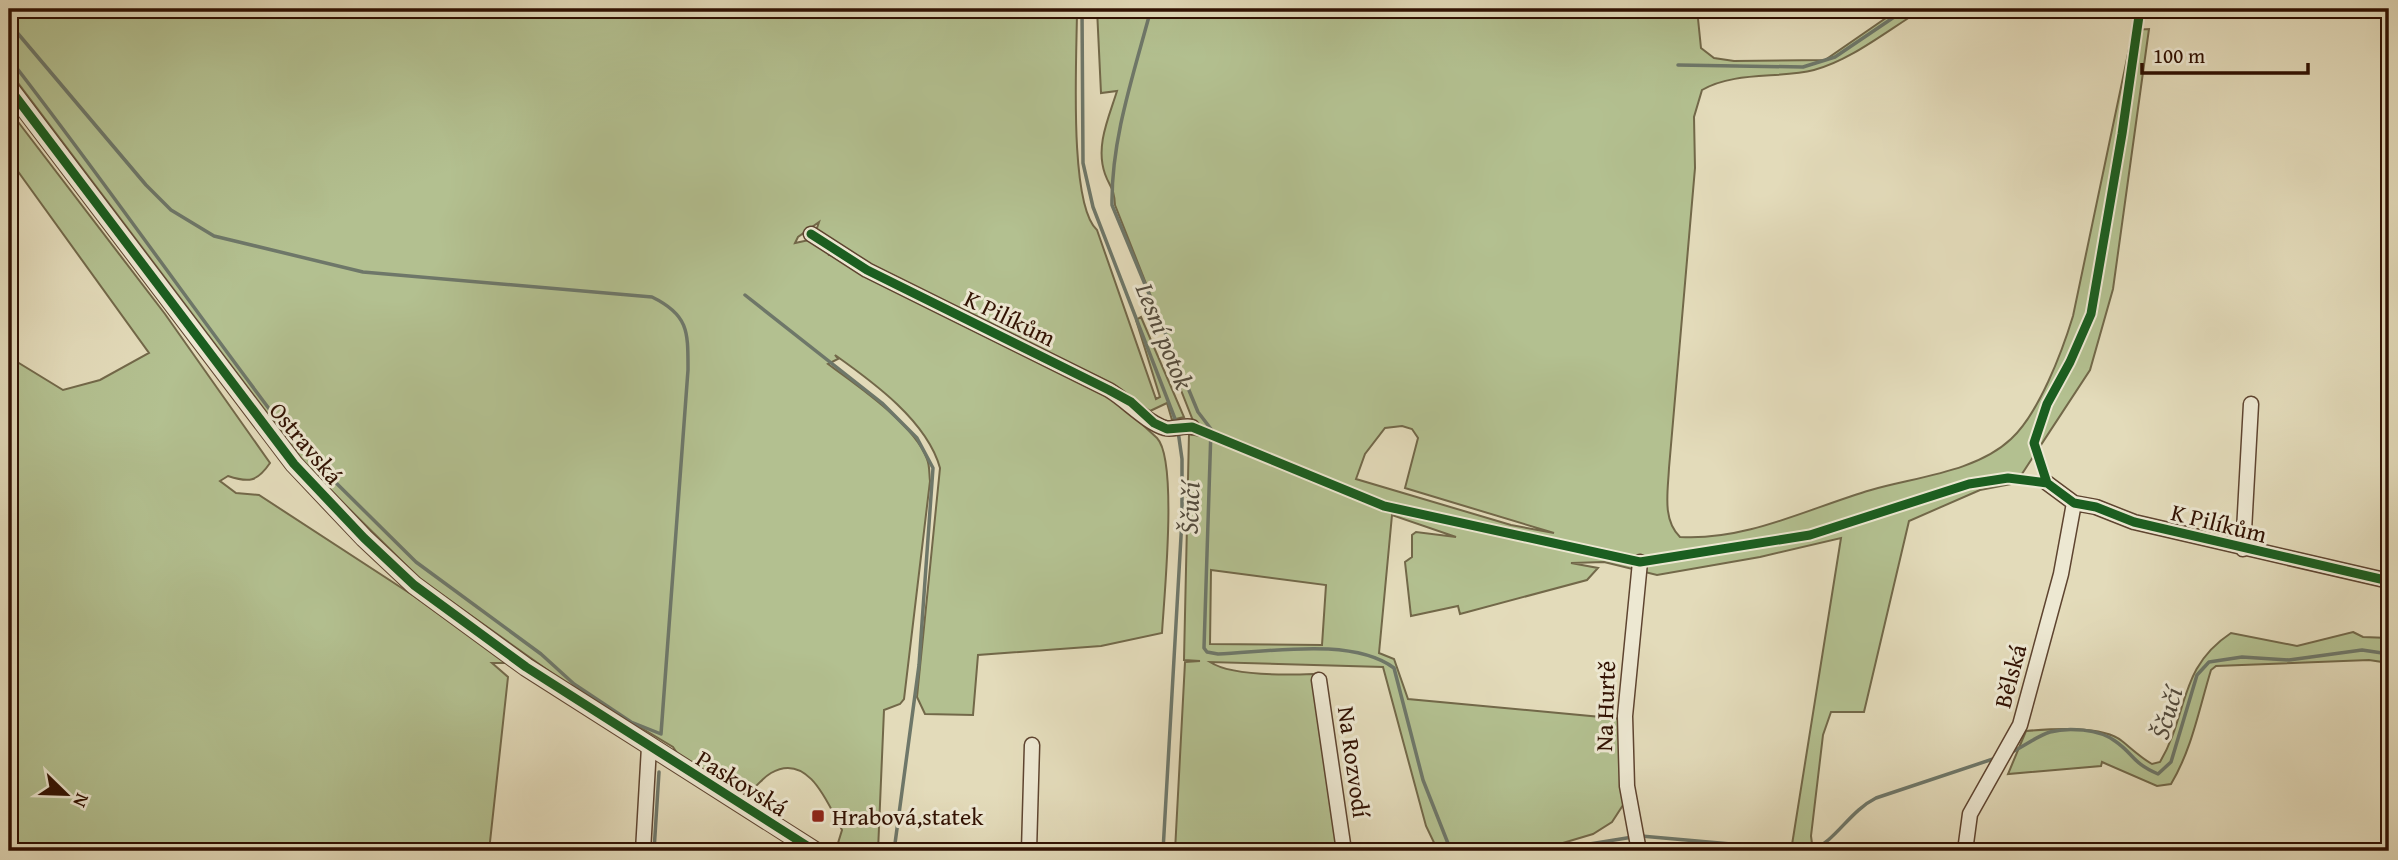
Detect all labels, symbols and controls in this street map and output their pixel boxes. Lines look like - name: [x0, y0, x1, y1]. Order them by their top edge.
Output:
- scale bar: [2142, 32, 2309, 76]
- text: 100 m: [2153, 40, 2205, 71]
- water label: Lesní potok: [1126, 276, 1204, 395]
- street label: K Pilíkům: [959, 281, 1062, 355]
- street label: Ostravská: [261, 394, 351, 492]
- water label: Ščučí: [1169, 479, 1209, 535]
- street label: K Pilíkům: [2168, 494, 2271, 552]
- street label: Bělská: [1985, 640, 2035, 712]
- street label: Na Hurtě: [1586, 660, 1624, 752]
- water label: Ščučí: [2140, 680, 2193, 744]
- street label: Na Rozvodí: [1329, 704, 1379, 821]
- street label: Paskovská: [689, 741, 795, 825]
- north arrow: [32, 758, 102, 828]
- text: N: [66, 789, 97, 812]
- place label: Hrabová,statek: [832, 799, 984, 834]
- marker: Hrabová,statek: [810, 808, 826, 824]

